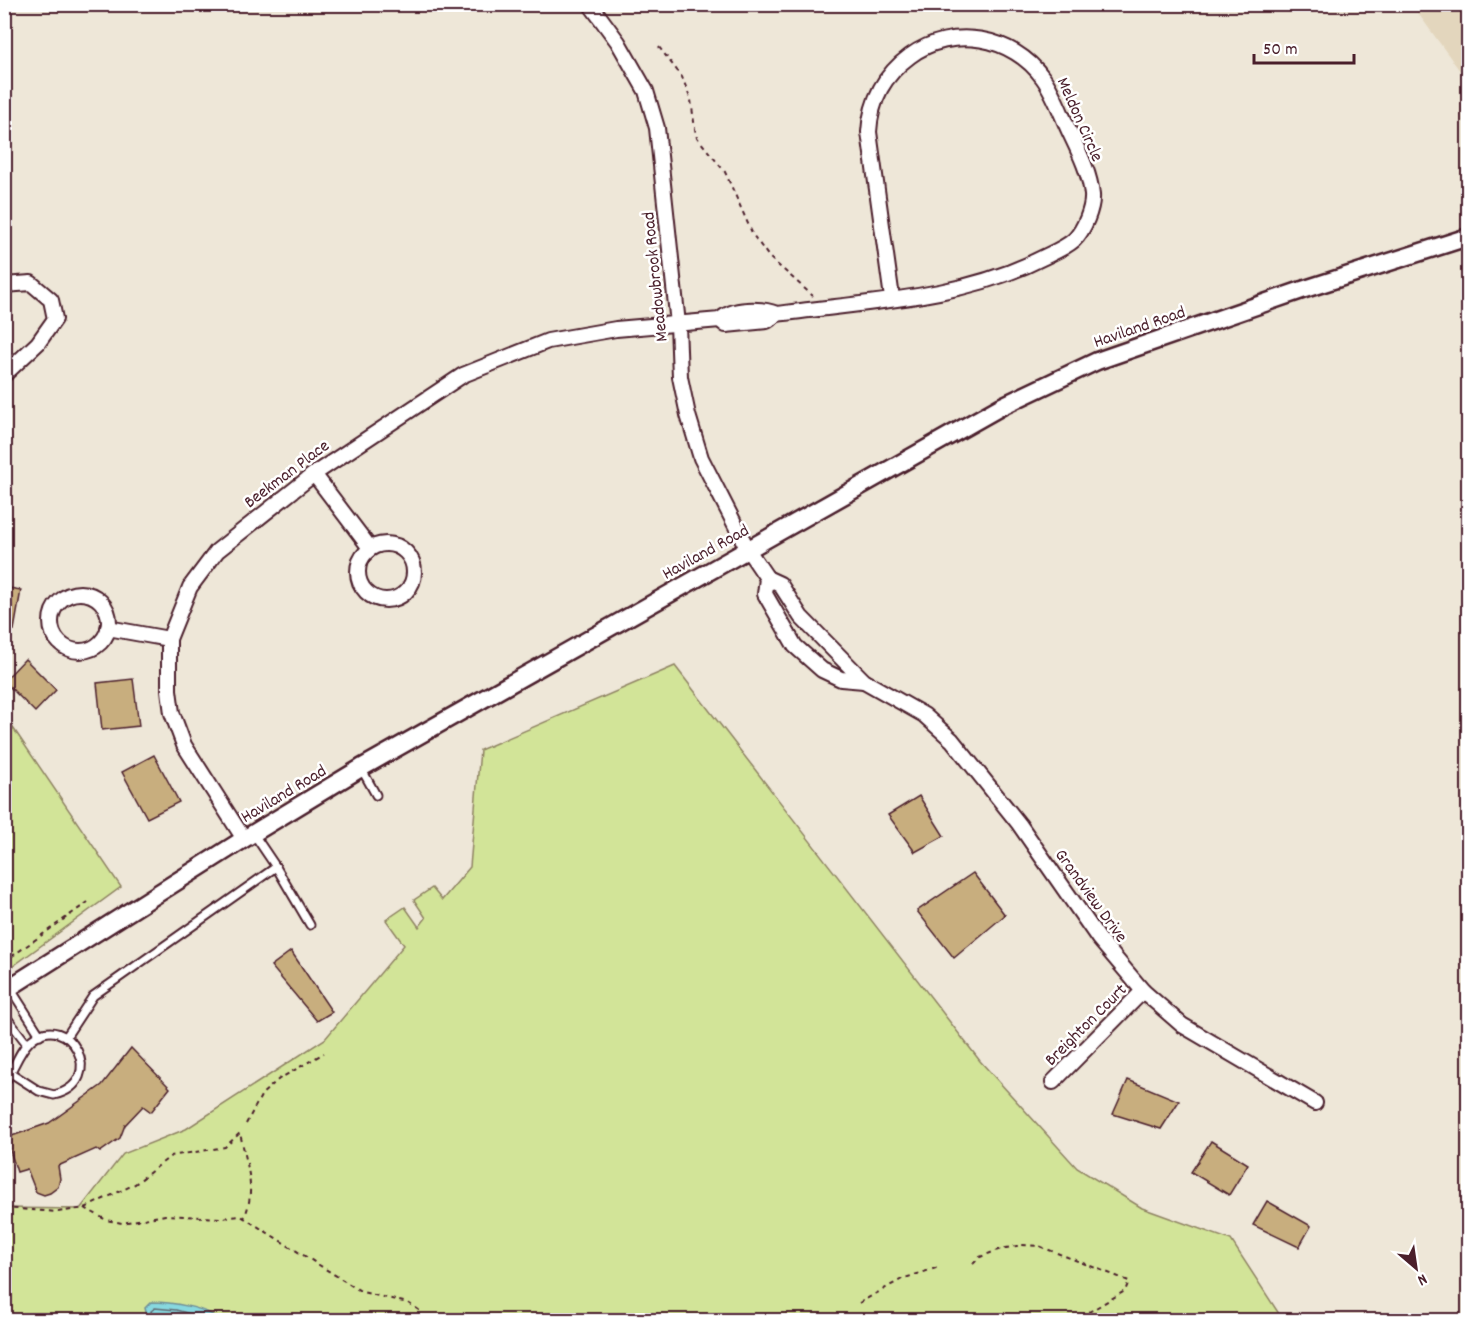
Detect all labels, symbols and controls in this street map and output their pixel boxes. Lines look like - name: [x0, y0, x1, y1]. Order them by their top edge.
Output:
- scale bar: [1254, 27, 1354, 65]
- text: 50 m: [1263, 38, 1298, 63]
- street label: Meldon Circle: [1049, 74, 1108, 166]
- street label: Meadowbrook Road: [637, 210, 676, 343]
- street label: Haviland Road: [1090, 301, 1189, 356]
- street label: Beekman Place: [240, 435, 335, 515]
- street label: Haviland Road: [658, 519, 754, 587]
- street label: Haviland Road: [237, 760, 332, 831]
- street label: Grandview Drive: [1048, 845, 1132, 948]
- street label: Breighton Court: [1040, 979, 1134, 1073]
- north arrow: [1386, 1238, 1446, 1298]
- text: N: [1413, 1267, 1431, 1291]

